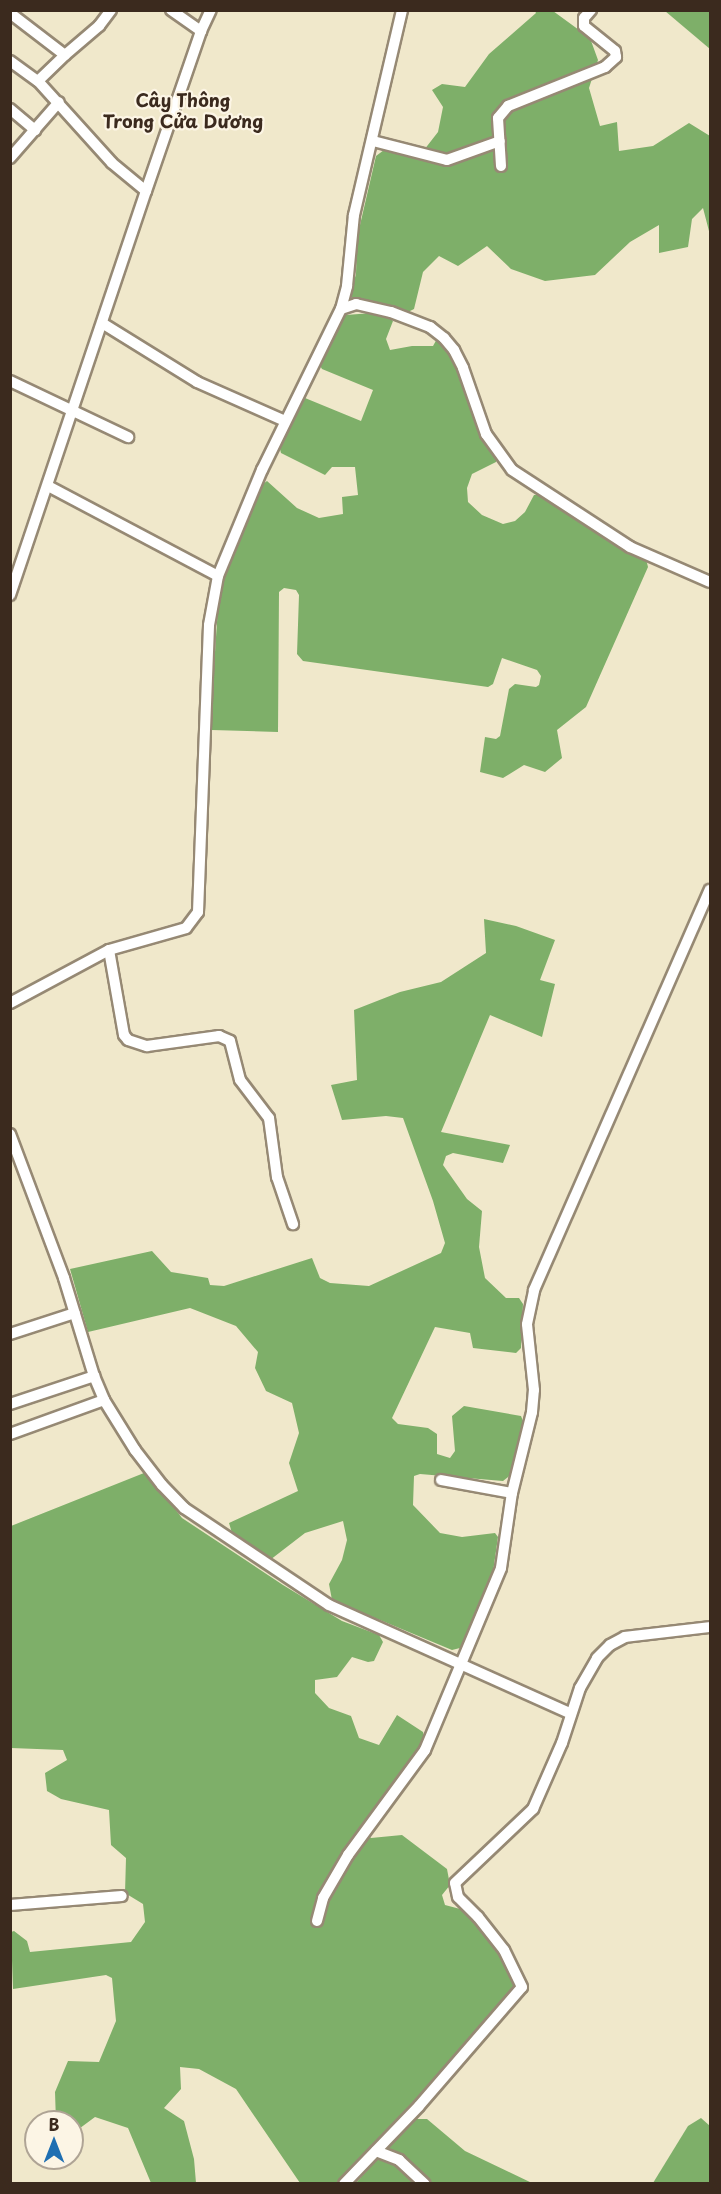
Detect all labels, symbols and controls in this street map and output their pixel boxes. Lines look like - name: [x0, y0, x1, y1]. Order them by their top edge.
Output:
- district label: Cây Thông Trong Cửa Dương: [103, 90, 263, 132]
- north arrow: [24, 2110, 84, 2170]
- text: B: [49, 2112, 59, 2136]

